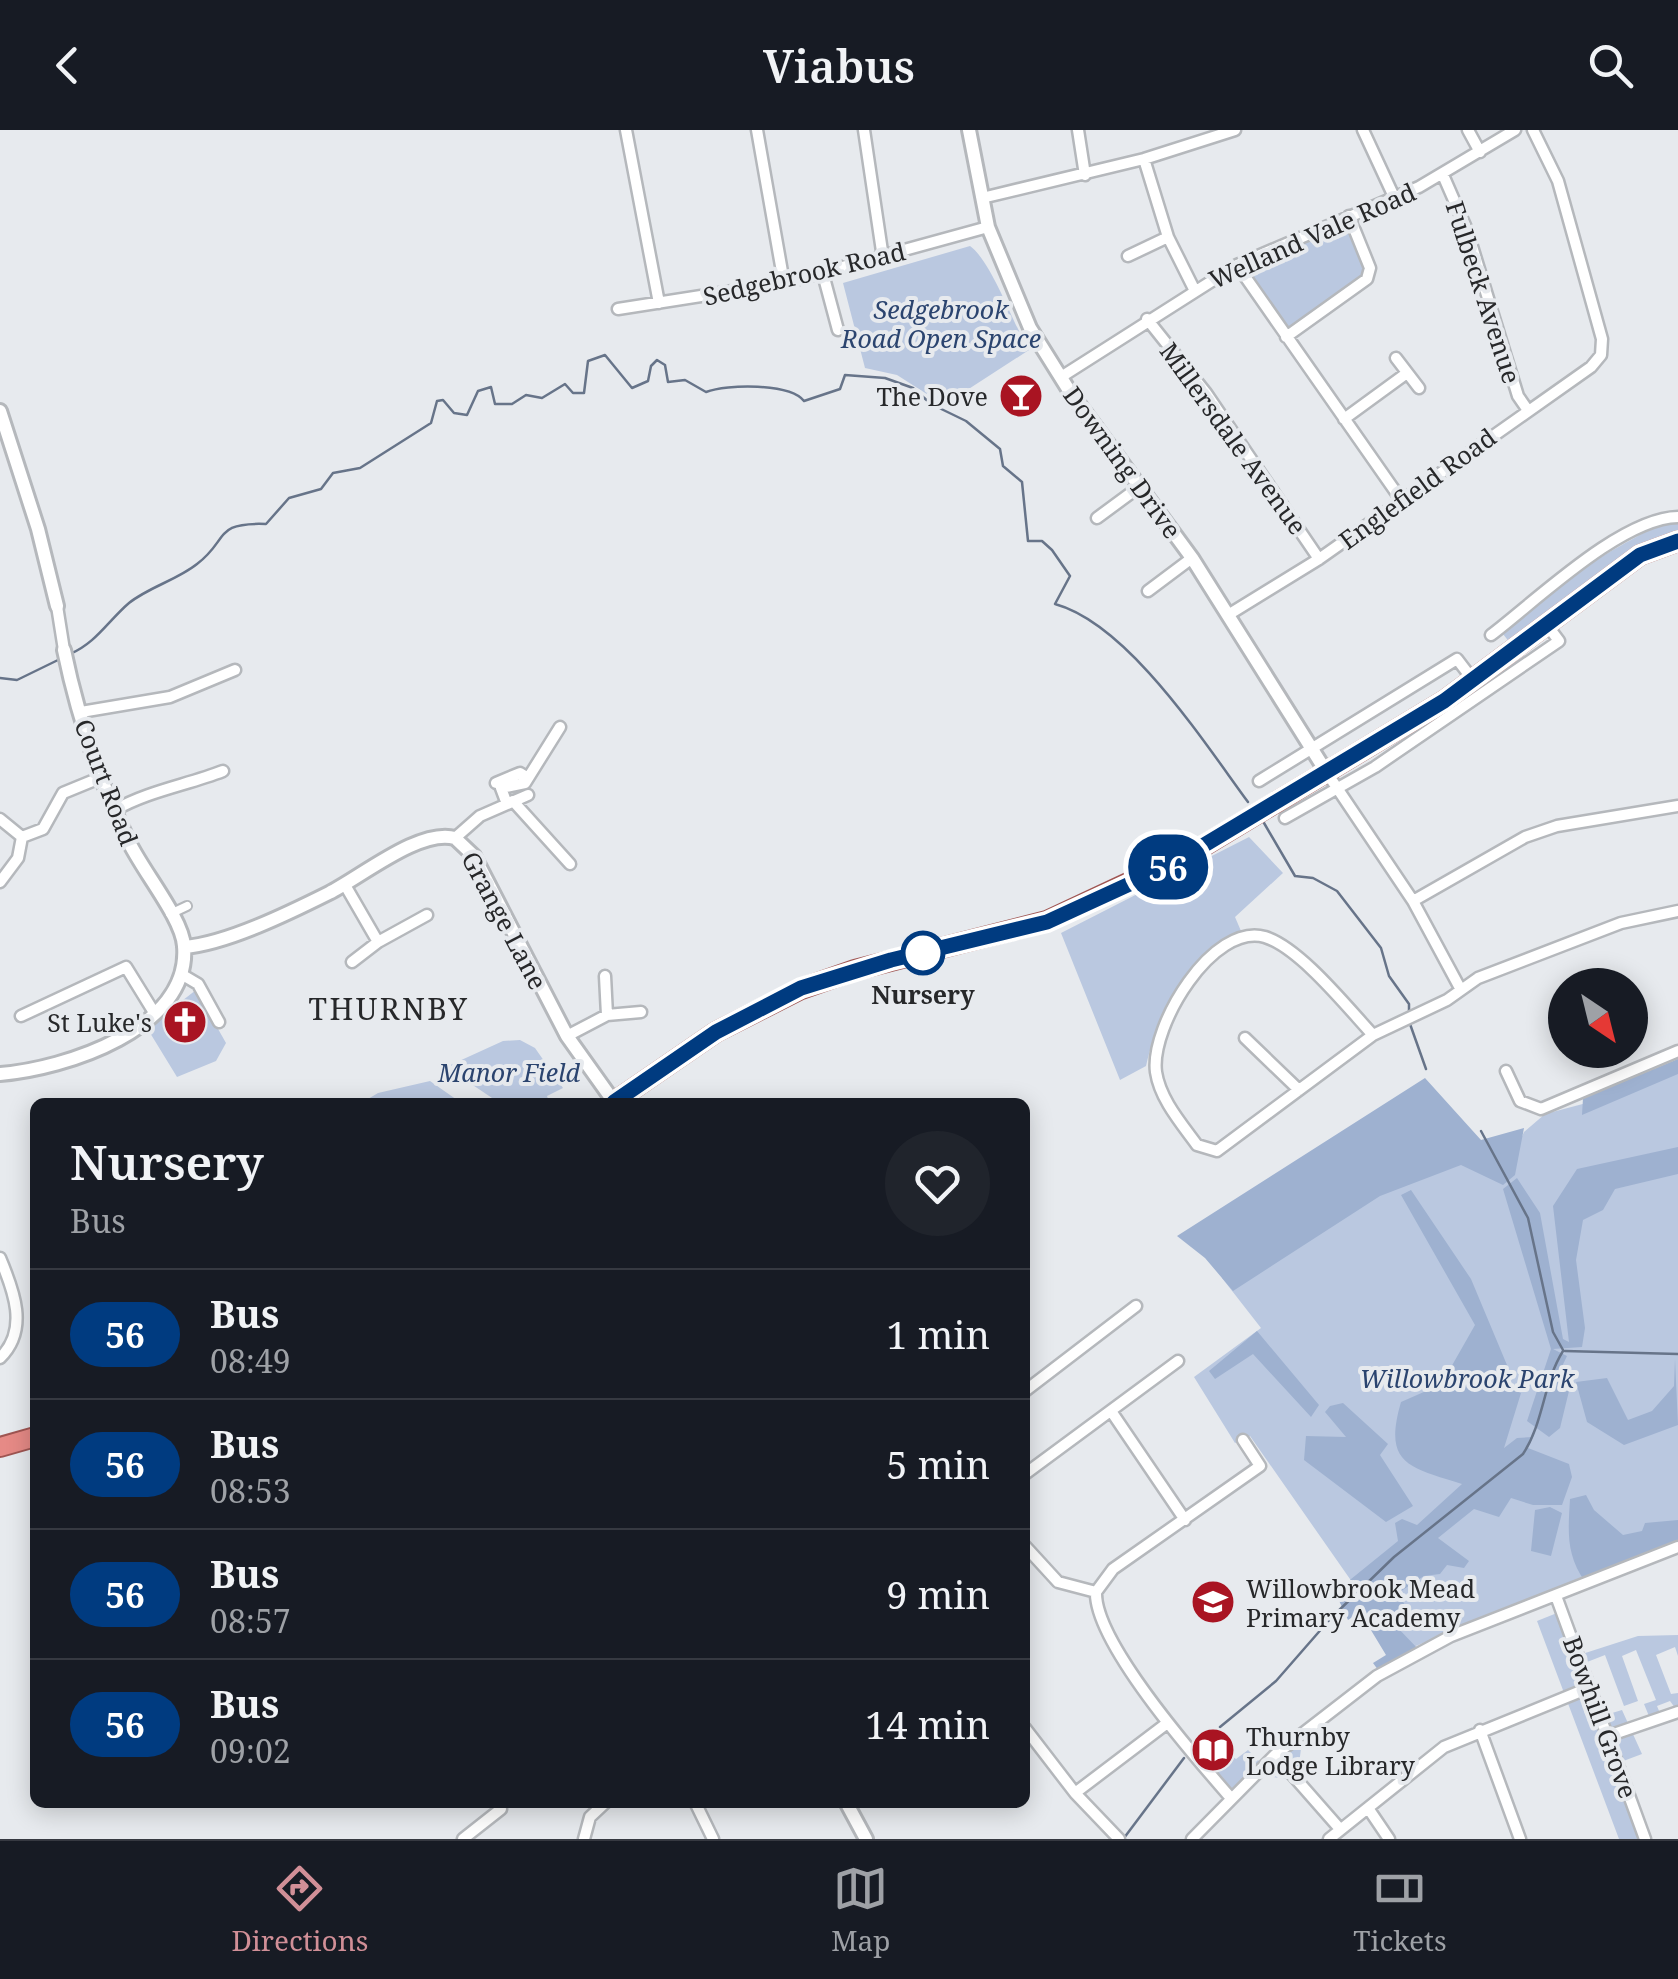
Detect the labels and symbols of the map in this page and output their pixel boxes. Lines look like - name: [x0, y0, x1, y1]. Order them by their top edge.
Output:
- street label: Welland Vale Road: [1203, 174, 1421, 296]
- street label: Fulbeck Avenue: [1438, 196, 1530, 388]
- street label: Sedgebrook Road: [700, 233, 908, 313]
- park label: Sedgebrook Road Open Space: [840, 292, 1041, 355]
- street label: Millersdale Avenue: [1153, 335, 1315, 541]
- bar icon: The Dove: [998, 373, 1044, 419]
- place label: The Dove: [876, 379, 988, 413]
- street label: Downing Drive: [1056, 379, 1190, 545]
- street label: Englefield Road: [1332, 420, 1502, 556]
- street label: Court Road: [67, 714, 147, 850]
- line badge: 56: [1123, 834, 1213, 900]
- street label: Grange Lane: [454, 845, 556, 995]
- marker: Nursery: [902, 932, 944, 974]
- north arrow: [1548, 968, 1648, 1068]
- place label: Nursery: [871, 977, 975, 1011]
- district label: THURNBY: [309, 988, 469, 1029]
- church icon: St Luke's: [162, 999, 208, 1045]
- place label: St Luke's: [47, 1005, 152, 1039]
- park label: Manor Field: [437, 1055, 581, 1089]
- park label: Willowbrook Park: [1360, 1361, 1575, 1395]
- place label: Willowbrook Mead Primary Academy: [1246, 1571, 1475, 1634]
- school or university icon: Willowbrook Mead Primary Academy: [1190, 1579, 1236, 1625]
- street label: Bowhill Grove: [1556, 1631, 1646, 1803]
- place label: Thurnby Lodge Library: [1246, 1719, 1416, 1782]
- library icon: Thurnby Lodge Library: [1190, 1727, 1236, 1773]

